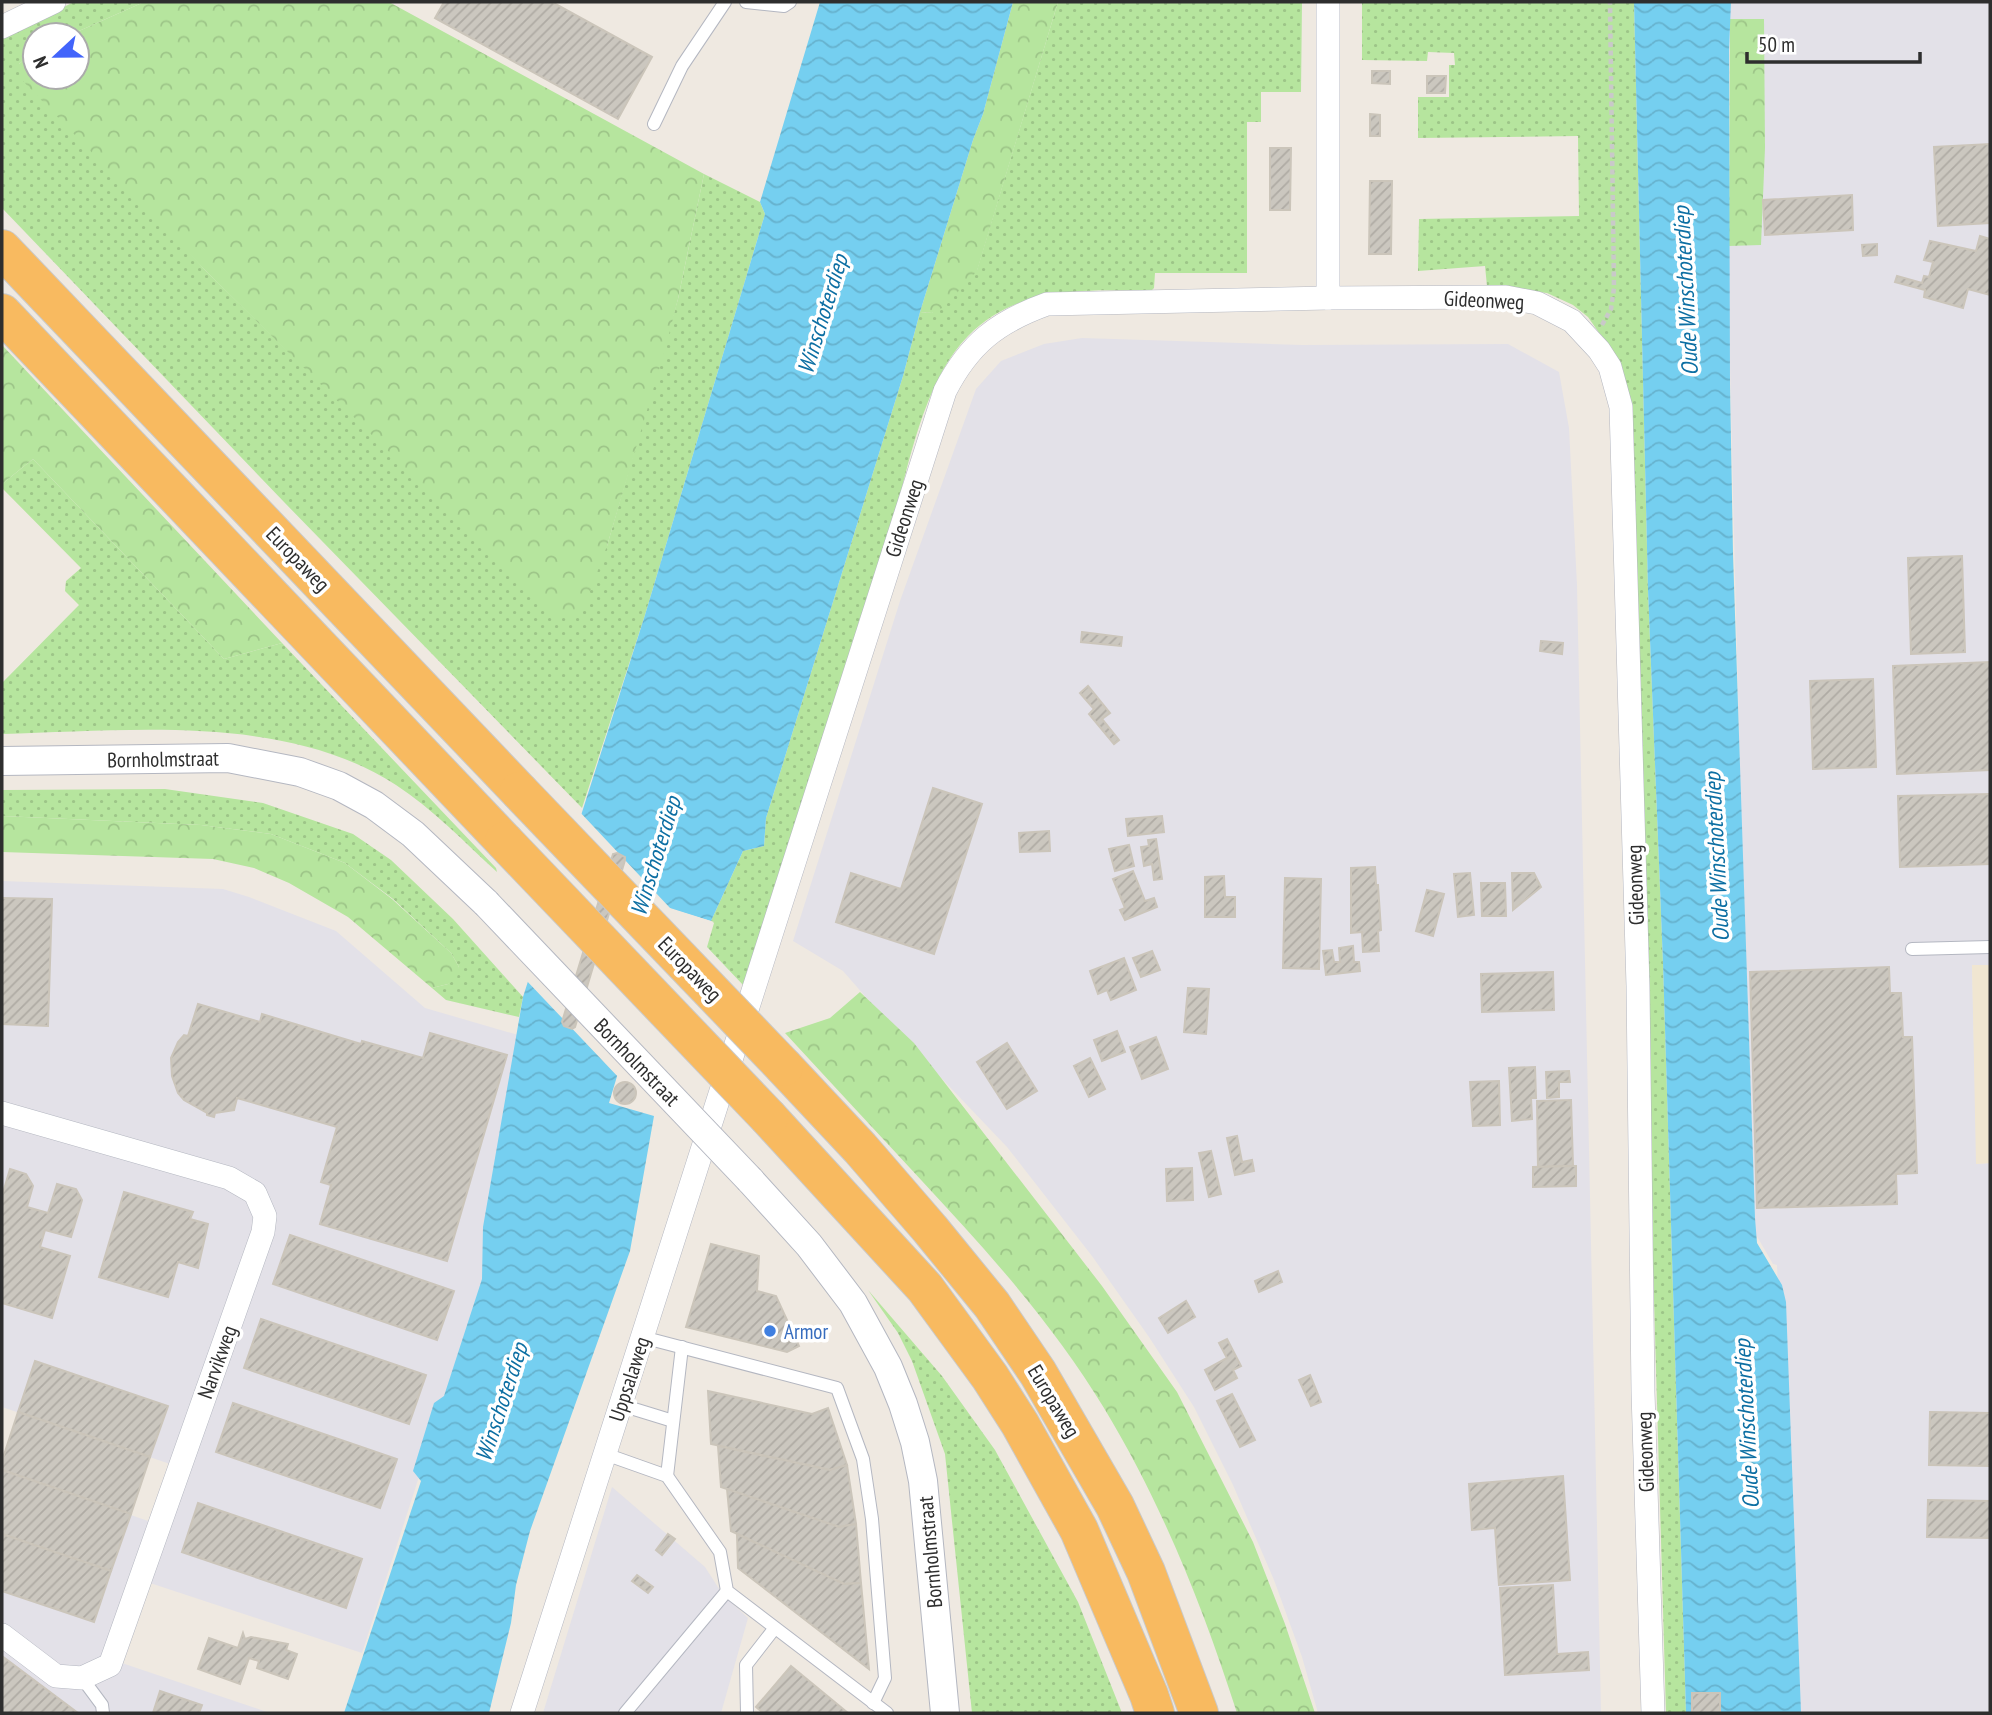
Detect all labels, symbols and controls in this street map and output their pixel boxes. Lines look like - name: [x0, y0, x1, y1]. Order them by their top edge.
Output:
- north arrow: [21, 21, 91, 91]
- scale bar: [1747, 21, 1920, 65]
- text: 50 m: [1758, 31, 1795, 58]
- text: N: [27, 53, 53, 72]
- water label: Oude Winschoterdiep: [1666, 204, 1704, 376]
- water label: Winschoterdiep: [790, 249, 854, 377]
- street label: Gideonweg: [1443, 284, 1525, 316]
- street label: Gideonweg: [879, 476, 929, 560]
- street label: Europaweg: [260, 521, 336, 597]
- street label: Bornholmstraat: [107, 745, 219, 773]
- water label: Oude Winschoterdiep: [1697, 770, 1735, 942]
- water label: Winschoterdiep: [623, 791, 687, 919]
- street label: Gideonweg: [1620, 844, 1650, 926]
- street label: Europaweg: [652, 931, 728, 1007]
- street label: Bornholmstraat: [588, 1012, 686, 1112]
- place label: Armor: [784, 1318, 828, 1345]
- street label: Narvikweg: [191, 1322, 243, 1402]
- marker: Armor: [762, 1323, 778, 1339]
- street label: Uppsalaweg: [603, 1333, 655, 1425]
- water label: Winschoterdiep: [468, 1337, 534, 1465]
- water label: Oude Winschoterdiep: [1727, 1337, 1765, 1509]
- street label: Europaweg: [1022, 1360, 1086, 1442]
- street label: Gideonweg: [1630, 1411, 1660, 1493]
- street label: Bornholmstraat: [912, 1495, 948, 1609]

